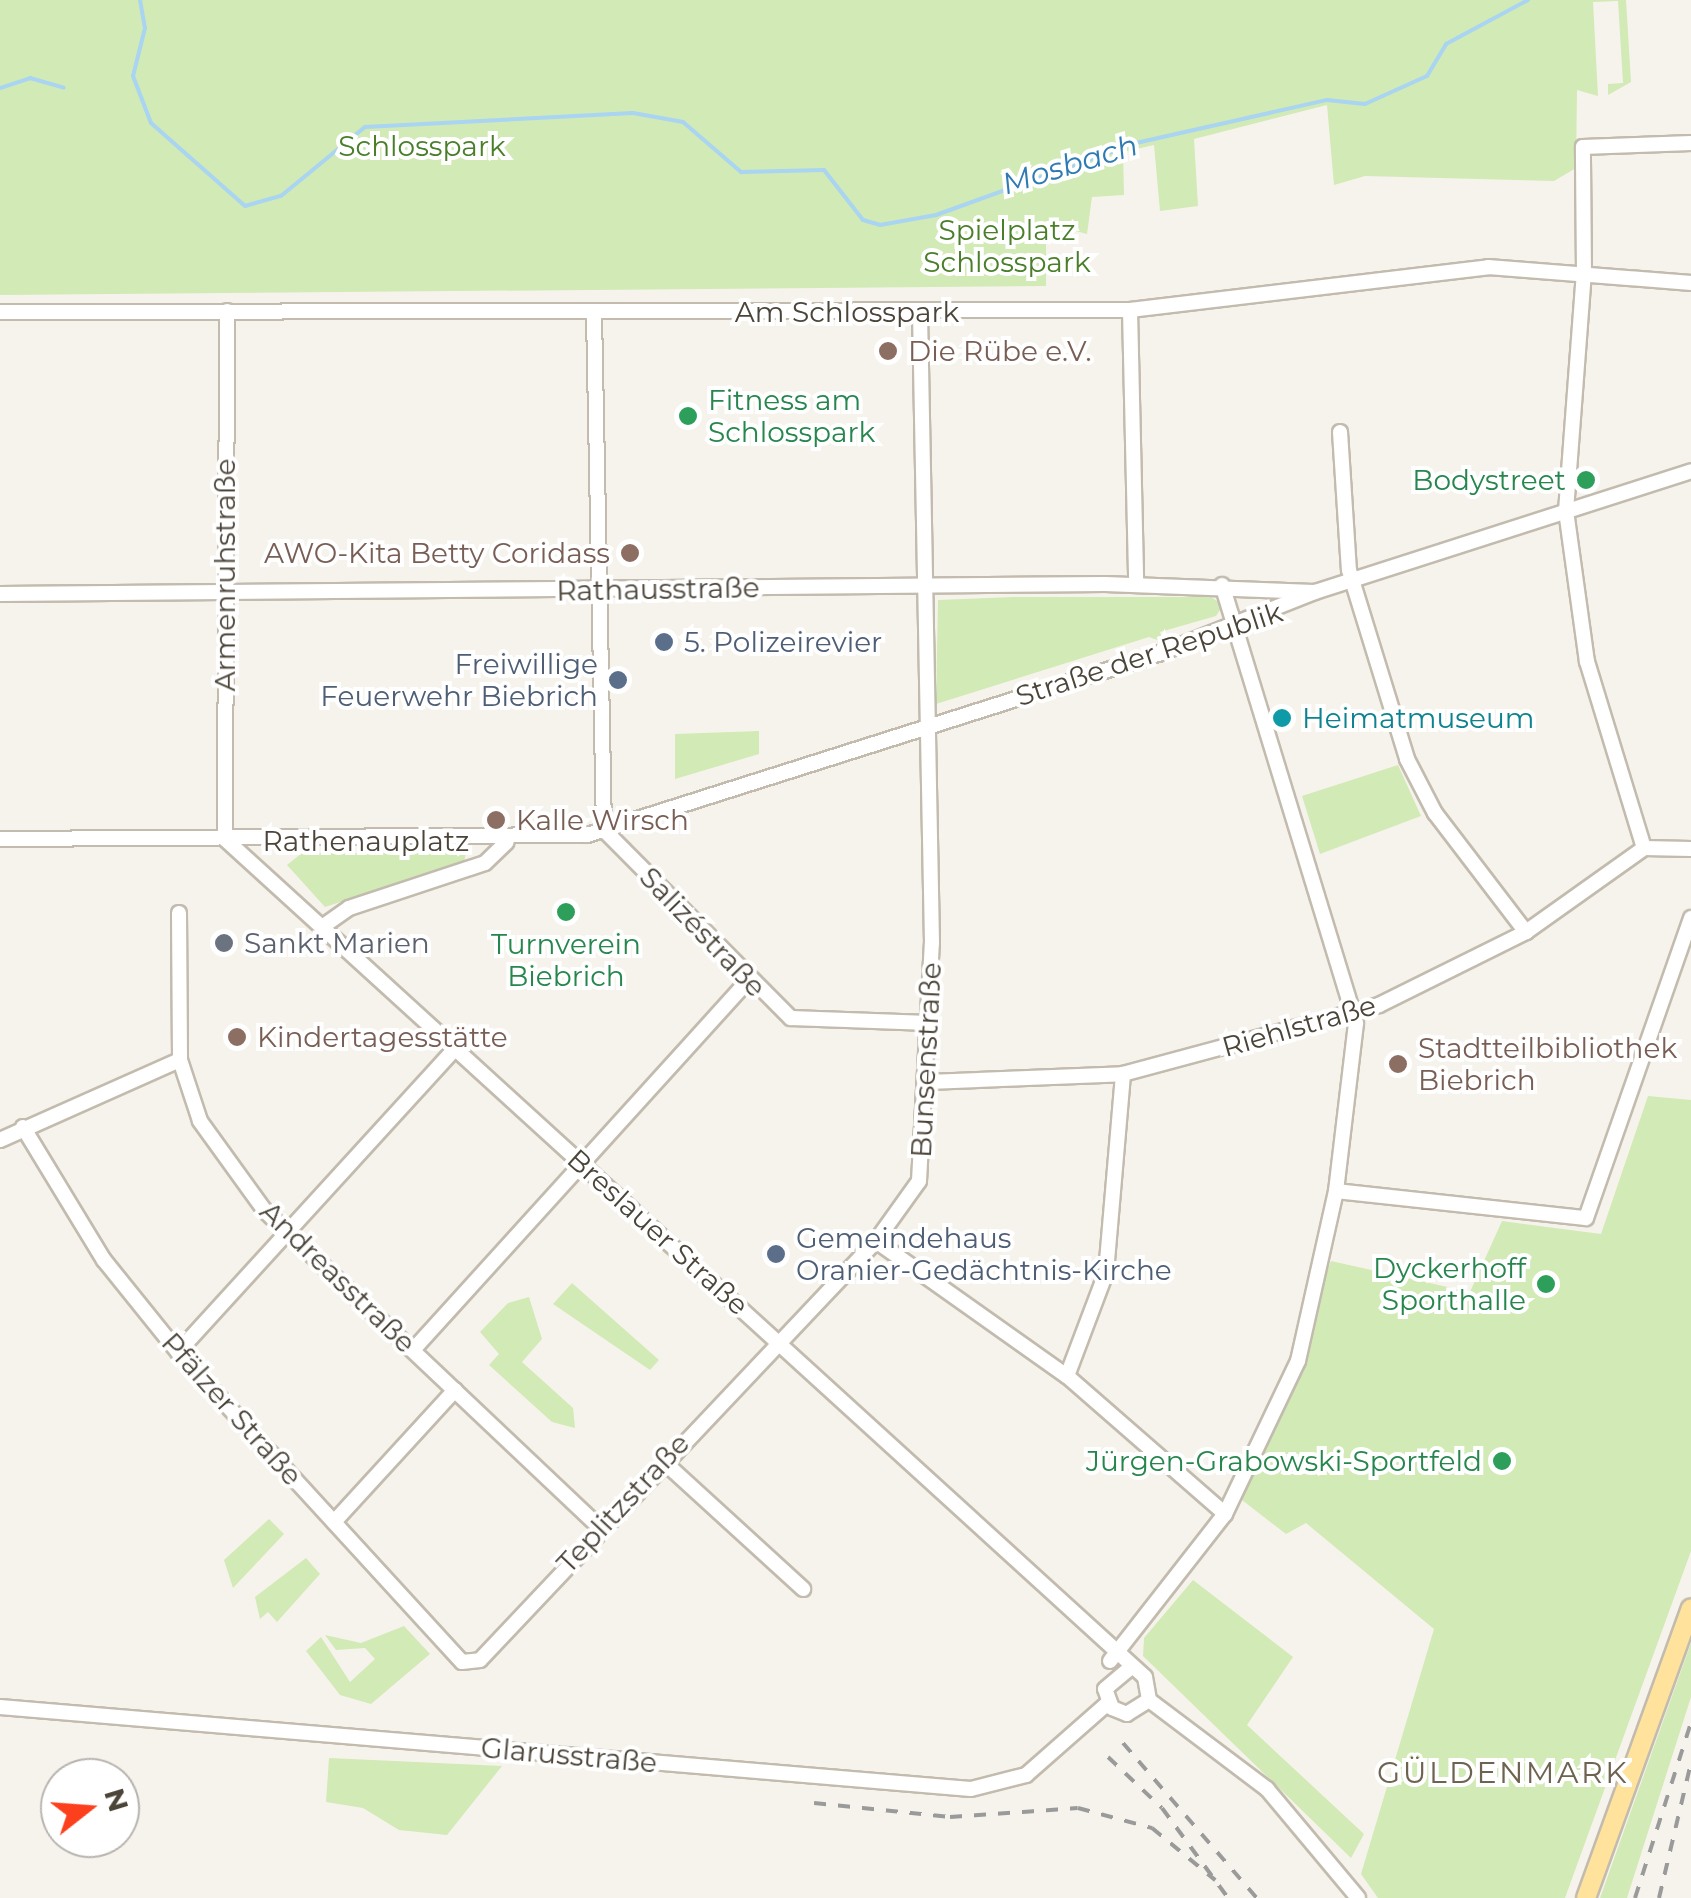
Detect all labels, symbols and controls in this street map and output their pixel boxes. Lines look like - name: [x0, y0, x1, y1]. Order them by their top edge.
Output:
- water label: Mosbach: [998, 127, 1142, 203]
- park label: Schlosspark: [338, 129, 506, 163]
- park label: Spielplatz Schlosspark: [923, 213, 1091, 279]
- street label: Am Schlosspark: [735, 295, 959, 329]
- place label: Die Rübe e.V.: [908, 334, 1092, 368]
- marker: Die Rübe e.V.: [877, 340, 899, 362]
- place label: Fitness am Schlosspark: [708, 383, 875, 449]
- marker: Fitness am Schlosspark: [677, 405, 699, 427]
- street label: Armenruhstraße: [208, 459, 242, 691]
- place label: Bodystreet: [1412, 463, 1566, 497]
- marker: Bodystreet: [1575, 469, 1597, 491]
- place label: AWO-Kita Betty Coridass: [264, 536, 610, 570]
- marker: AWO-Kita Betty Coridass: [619, 542, 641, 564]
- street label: Rathausstraße: [556, 570, 760, 608]
- street label: Straße der Republik: [1011, 595, 1287, 713]
- place label: 5. Polizeirevier: [684, 625, 882, 659]
- marker: 5. Polizeirevier: [653, 631, 675, 653]
- place label: Freiwillige Feuerwehr Biebrich: [320, 647, 598, 713]
- marker: Freiwillige Feuerwehr Biebrich: [607, 669, 629, 691]
- place label: Heimatmuseum: [1302, 701, 1534, 735]
- marker: Heimatmuseum: [1271, 707, 1293, 729]
- place label: Kalle Wirsch: [516, 803, 689, 837]
- marker: Kalle Wirsch: [485, 809, 507, 831]
- street label: Rathenauplatz: [263, 824, 469, 858]
- street label: Salizéstraße: [633, 860, 773, 1004]
- marker: Turnverein Biebrich: [555, 901, 577, 923]
- place label: Sankt Marien: [244, 926, 430, 960]
- place label: Turnverein Biebrich: [491, 927, 641, 993]
- marker: Sankt Marien: [213, 932, 235, 954]
- street label: Bunsenstraße: [904, 961, 948, 1159]
- street label: Riehlstraße: [1218, 988, 1380, 1064]
- place label: Kindertagesstätte: [257, 1020, 508, 1054]
- marker: Kindertagesstätte: [226, 1026, 248, 1048]
- place label: Stadtteilbibliothek Biebrich: [1418, 1031, 1677, 1097]
- marker: Stadtteilbibliothek Biebrich: [1387, 1053, 1409, 1075]
- street label: Breslauer Straße: [561, 1142, 755, 1322]
- street label: Andreasstraße: [253, 1194, 423, 1360]
- place label: Gemeindehaus Oranier-Gedächtnis-Kirche: [796, 1221, 1172, 1287]
- marker: Gemeindehaus Oranier-Gedächtnis-Kirche: [765, 1243, 787, 1265]
- place label: Dyckerhoff Sporthalle: [1373, 1251, 1526, 1317]
- marker: Dyckerhoff Sporthalle: [1535, 1273, 1557, 1295]
- street label: Pfälzer Straße: [155, 1326, 309, 1492]
- street label: Teplitzstraße: [550, 1426, 696, 1580]
- place label: Jürgen-Grabowski-Sportfeld: [1086, 1444, 1482, 1478]
- marker: Jürgen-Grabowski-Sportfeld: [1491, 1450, 1513, 1472]
- street label: Glarusstraße: [480, 1731, 658, 1779]
- district label: GÜLDENMARK: [1377, 1755, 1629, 1791]
- north arrow: [40, 1758, 140, 1858]
- text: N: [97, 1784, 136, 1816]

